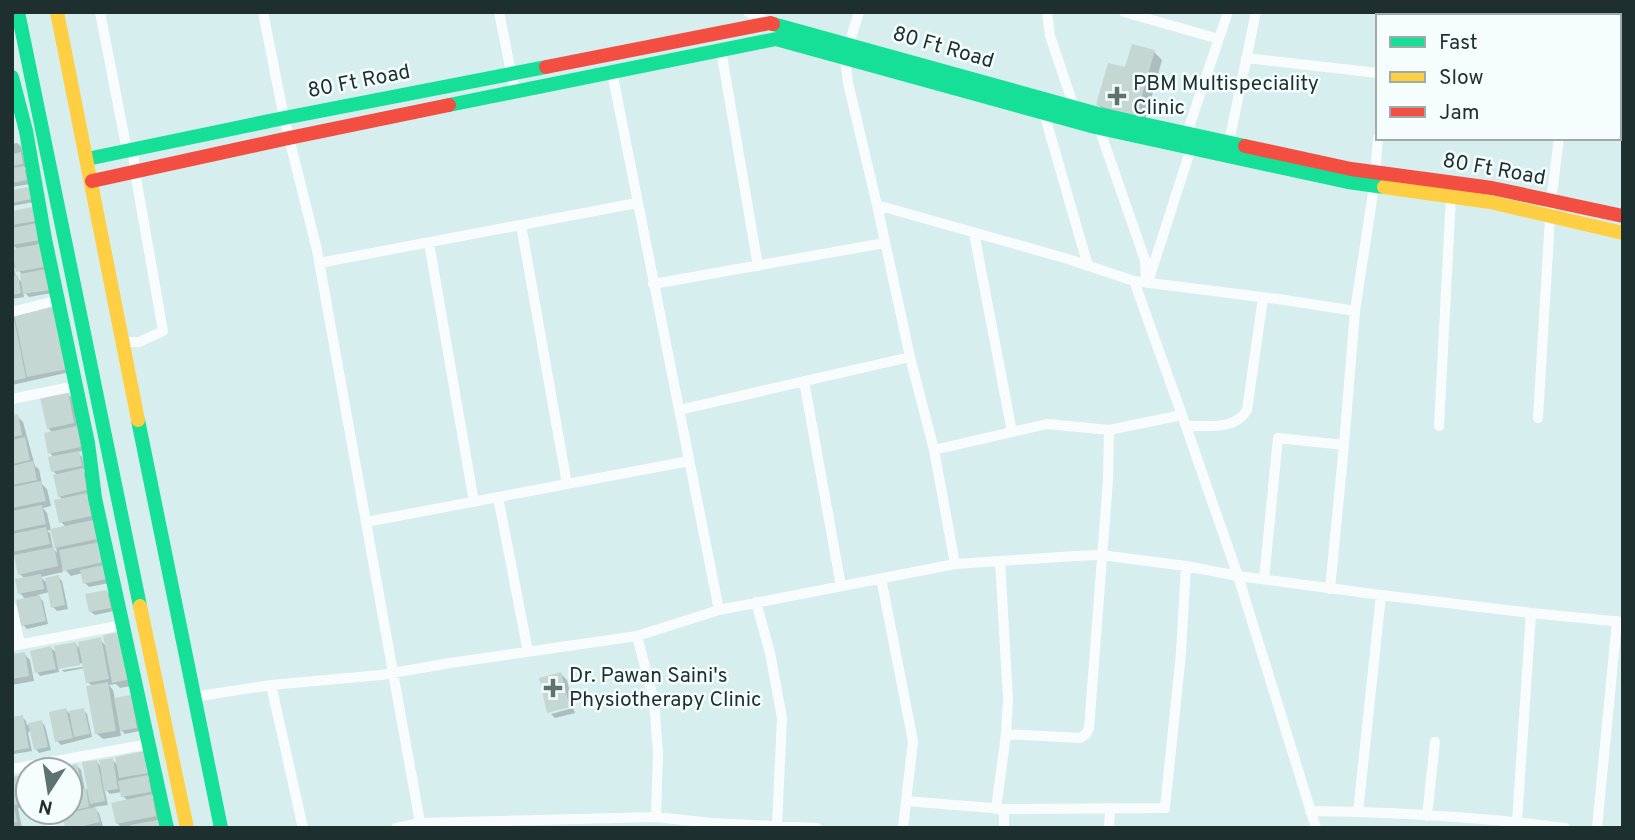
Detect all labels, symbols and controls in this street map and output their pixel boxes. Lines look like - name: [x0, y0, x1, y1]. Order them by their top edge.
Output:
- legend: [1376, 14, 1621, 140]
- street label: 80 Ft Road: [889, 21, 997, 75]
- text: Fast: [1439, 30, 1478, 57]
- street label: 80 Ft Road: [305, 59, 413, 105]
- text: Slow: [1439, 65, 1484, 92]
- place label: PBM Multispeciality Clinic: [1133, 71, 1319, 122]
- marker: PBM Multispeciality Clinic: [1107, 86, 1127, 106]
- text: Jam: [1439, 100, 1480, 127]
- street label: 80 Ft Road: [1440, 148, 1548, 192]
- place label: Dr. Pawan Saini's Physiotherapy Clinic: [569, 663, 762, 714]
- marker: Dr. Pawan Saini's Physiotherapy Clinic: [543, 678, 563, 698]
- north arrow: [14, 756, 84, 826]
- text: N: [37, 793, 55, 819]

